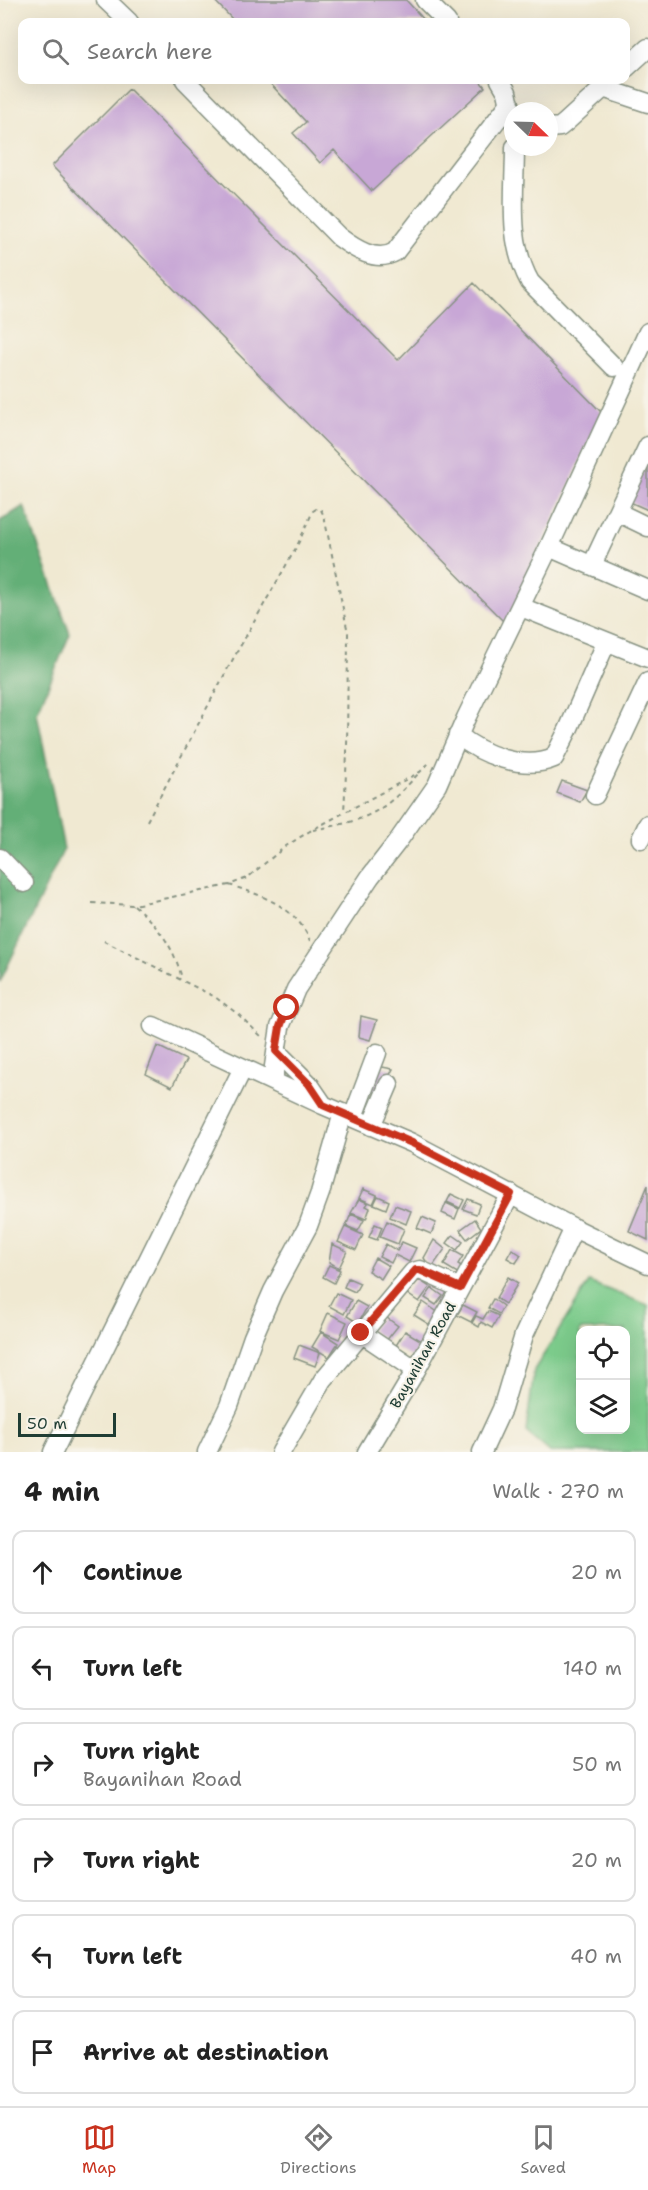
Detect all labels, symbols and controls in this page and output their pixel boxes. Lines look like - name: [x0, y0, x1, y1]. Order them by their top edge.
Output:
- search box: [18, 18, 630, 84]
- icon: search: [39, 35, 72, 68]
- text: Search here: [87, 37, 213, 66]
- north arrow: [504, 102, 558, 156]
- route start: [273, 994, 299, 1020]
- street label: Bayanihan Road: [385, 1298, 461, 1412]
- route end: [347, 1319, 373, 1345]
- map controls: [576, 1326, 630, 1434]
- button: locate: [576, 1326, 630, 1380]
- button: layers: [576, 1380, 630, 1434]
- scale bar: [18, 1410, 116, 1438]
- text: 50 m: [27, 1413, 67, 1434]
- text: 4 min: [24, 1474, 100, 1509]
- text: Walk · 270 m: [492, 1478, 624, 1504]
- icon: ahead: [26, 1556, 59, 1589]
- text: Continue: [83, 1558, 183, 1587]
- text: 20 m: [571, 1559, 622, 1585]
- icon: left: [26, 1652, 59, 1685]
- text: Turn left: [83, 1654, 182, 1683]
- text: 140 m: [563, 1655, 622, 1681]
- text: Turn right: [83, 1737, 200, 1766]
- icon: right: [26, 1748, 59, 1781]
- text: 50 m: [572, 1751, 622, 1777]
- text: Bayanihan Road: [83, 1766, 242, 1792]
- icon: right: [26, 1844, 59, 1877]
- text: Turn right: [83, 1846, 200, 1875]
- text: 20 m: [571, 1847, 622, 1873]
- icon: left: [26, 1940, 59, 1973]
- text: Turn left: [83, 1942, 182, 1971]
- text: 40 m: [570, 1943, 622, 1969]
- icon: arrive: [26, 2036, 59, 2069]
- text: Arrive at destination: [83, 2038, 329, 2067]
- tab: Map: [82, 2121, 116, 2178]
- tab: Directions: [280, 2121, 357, 2178]
- tab: Saved: [521, 2121, 566, 2178]

